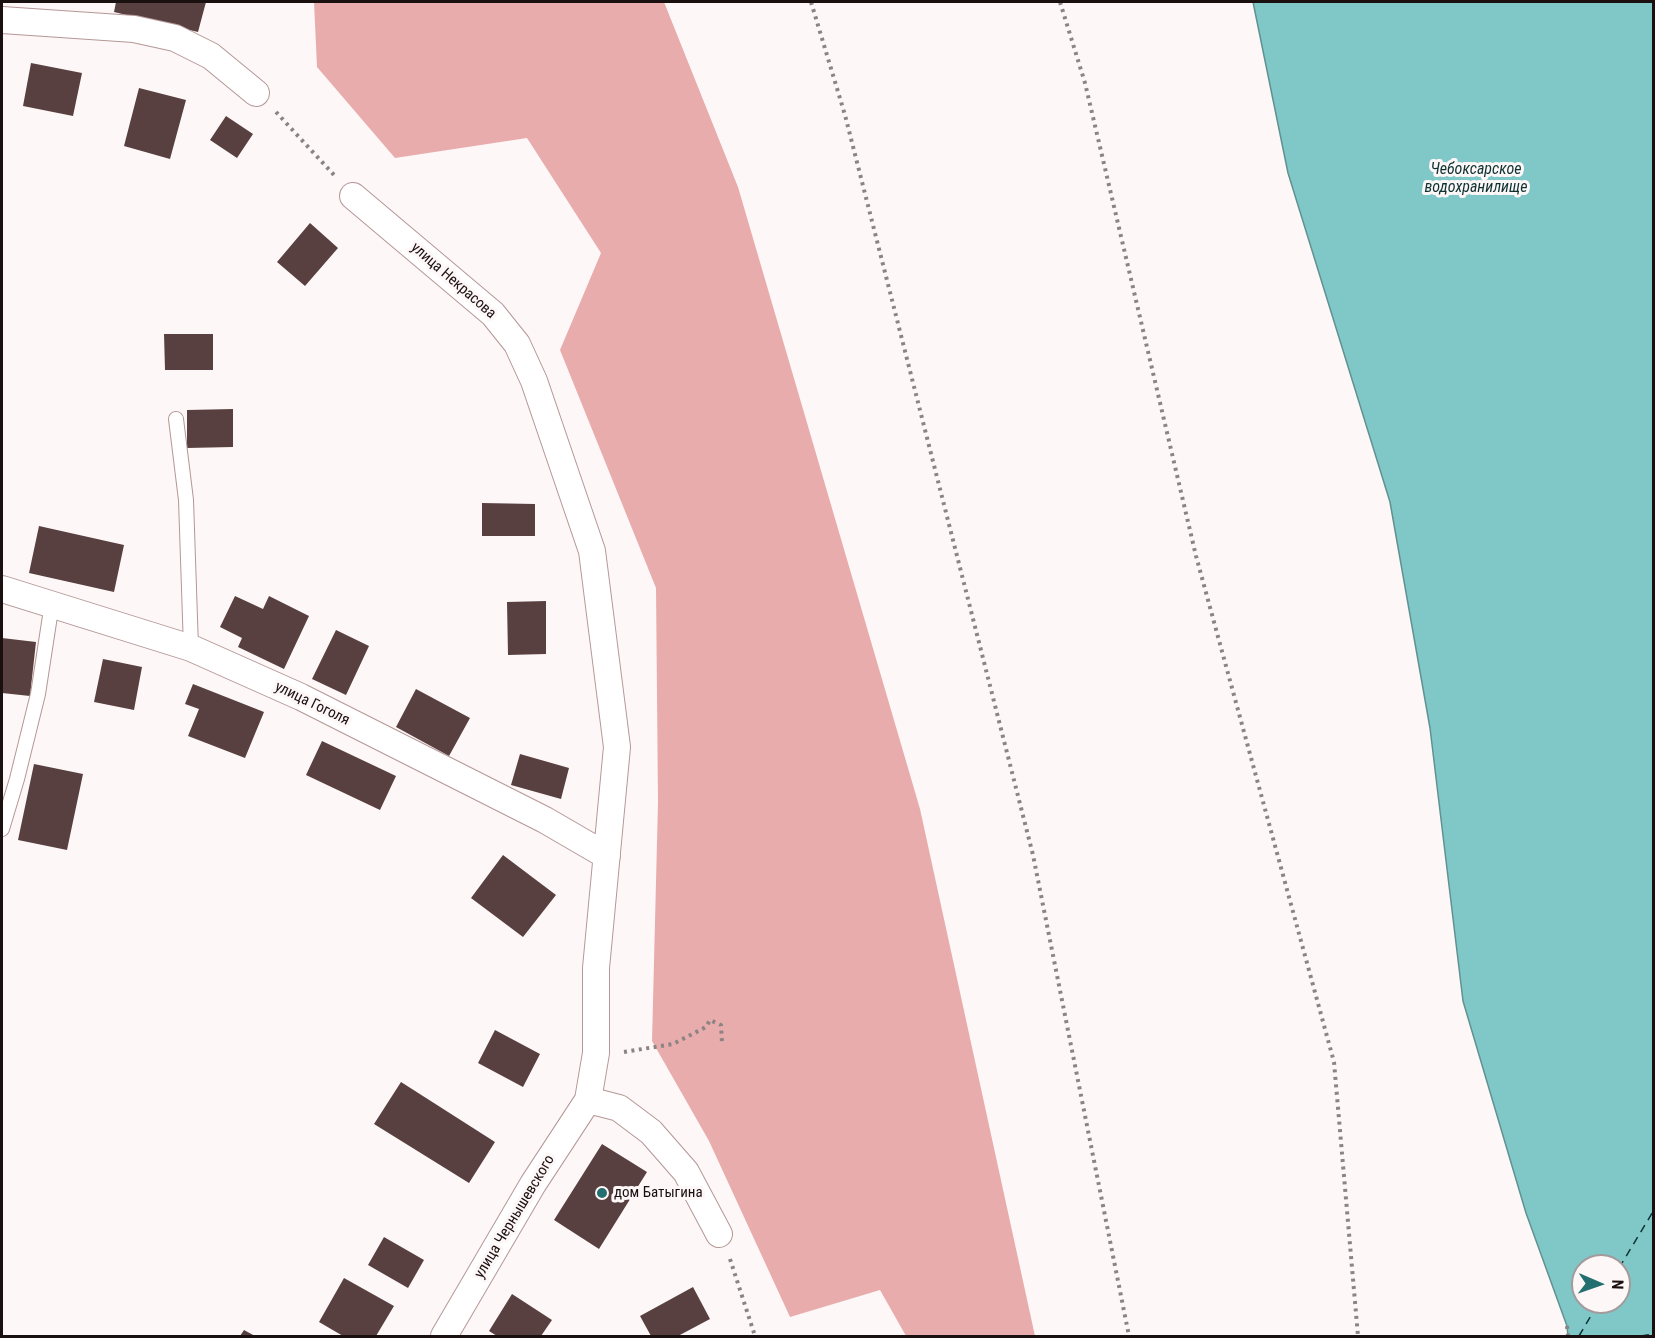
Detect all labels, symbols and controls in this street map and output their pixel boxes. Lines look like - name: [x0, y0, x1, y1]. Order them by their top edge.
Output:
- water label: Чебоксарское водохранилище: [1424, 160, 1528, 198]
- street label: улица Некрасова: [407, 239, 499, 323]
- street label: улица Гоголя: [272, 678, 352, 730]
- street label: улица Чернышевского: [471, 1152, 559, 1282]
- place label: дом Батыгина: [614, 1184, 703, 1202]
- marker: дом Батыгина: [595, 1186, 609, 1200]
- north arrow: [1571, 1254, 1631, 1314]
- text: N: [1608, 1279, 1627, 1290]

